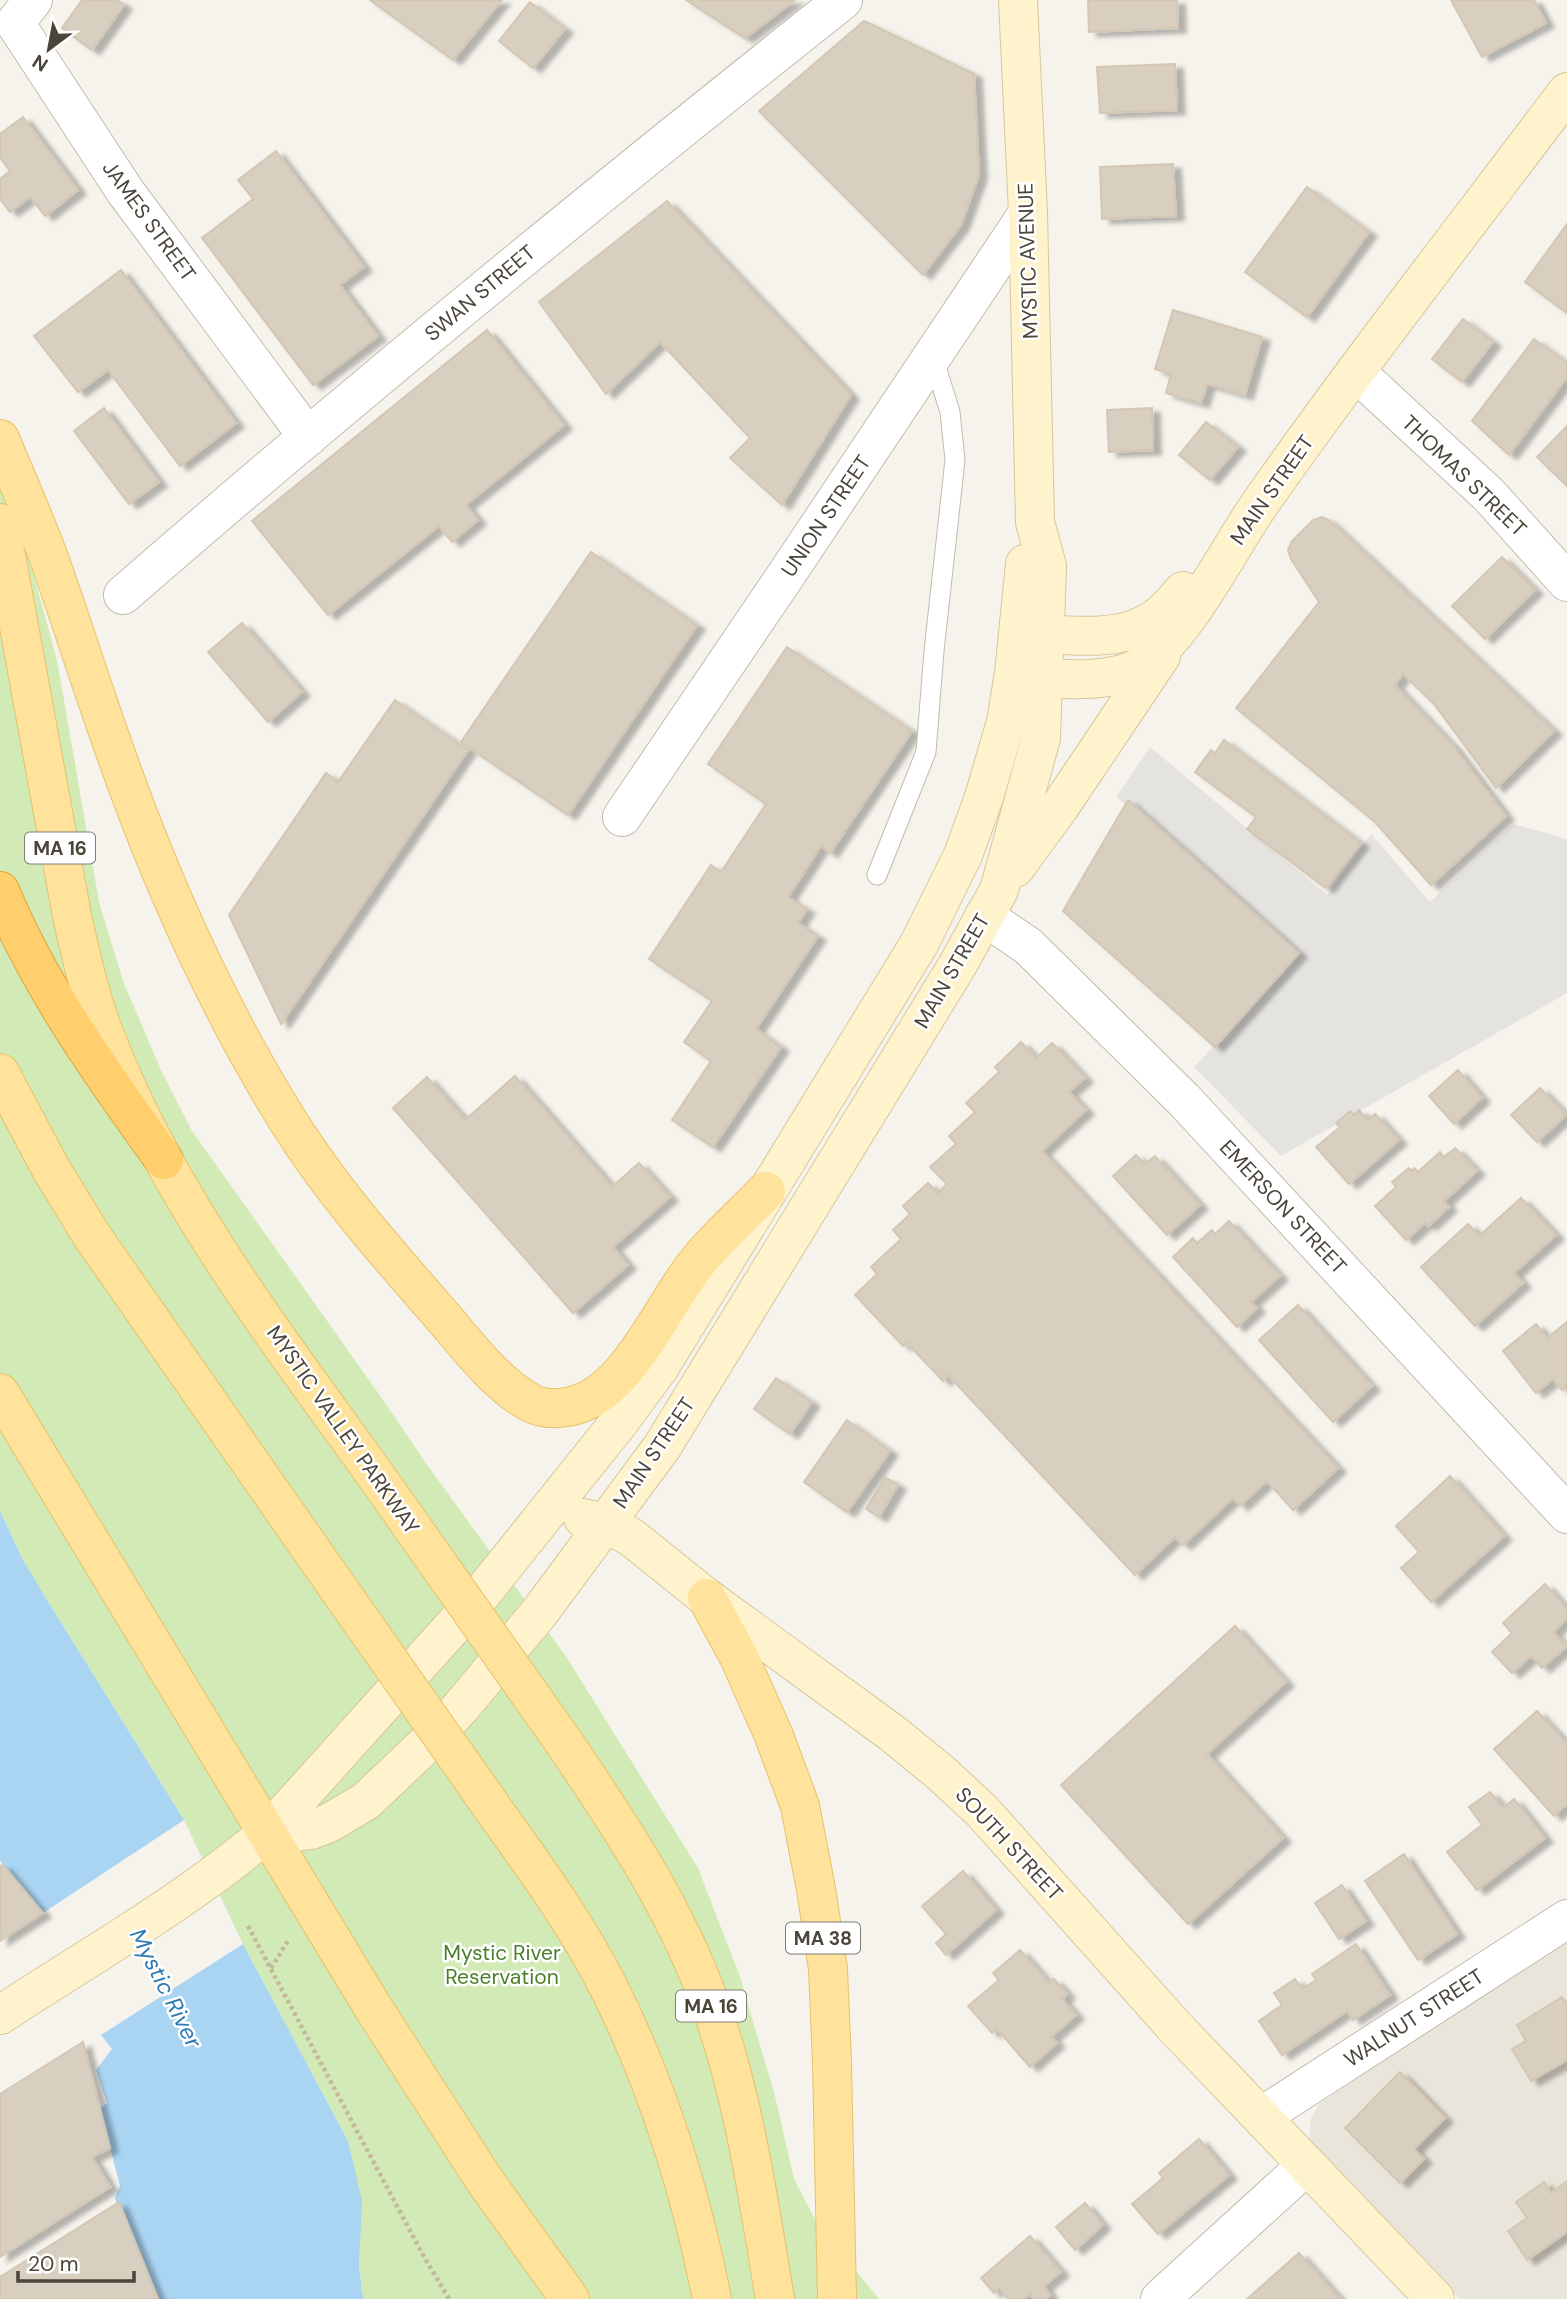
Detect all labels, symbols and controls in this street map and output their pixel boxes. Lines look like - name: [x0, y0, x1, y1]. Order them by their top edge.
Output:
- north arrow: [14, 14, 84, 84]
- text: N: [28, 49, 53, 77]
- street label: JAMES STREET: [96, 155, 202, 287]
- street label: MYSTIC AVENUE: [1011, 182, 1045, 340]
- street label: SWAN STREET: [419, 238, 541, 348]
- street label: THOMAS STREET: [1396, 409, 1533, 543]
- street label: MAIN STREET: [1224, 429, 1320, 551]
- street label: UNION STREET: [775, 449, 877, 582]
- road number: MA 16: [25, 832, 95, 863]
- street label: MAIN STREET: [908, 908, 996, 1034]
- street label: EMERSON STREET: [1213, 1134, 1353, 1280]
- street label: MYSTIC VALLEY PARKWAY: [260, 1320, 426, 1540]
- street label: MAIN STREET: [607, 1392, 702, 1514]
- street label: SOUTH STREET: [949, 1781, 1069, 1907]
- road number: MA 38: [786, 1922, 860, 1954]
- water label: Mystic River: [123, 1923, 210, 2054]
- park label: Mystic River Reservation: [443, 1939, 561, 1991]
- street label: WALNUT STREET: [1339, 1962, 1489, 2074]
- road number: MA 16: [676, 1990, 746, 2022]
- scale bar: [18, 2240, 133, 2284]
- text: 20 m: [28, 2250, 79, 2278]

